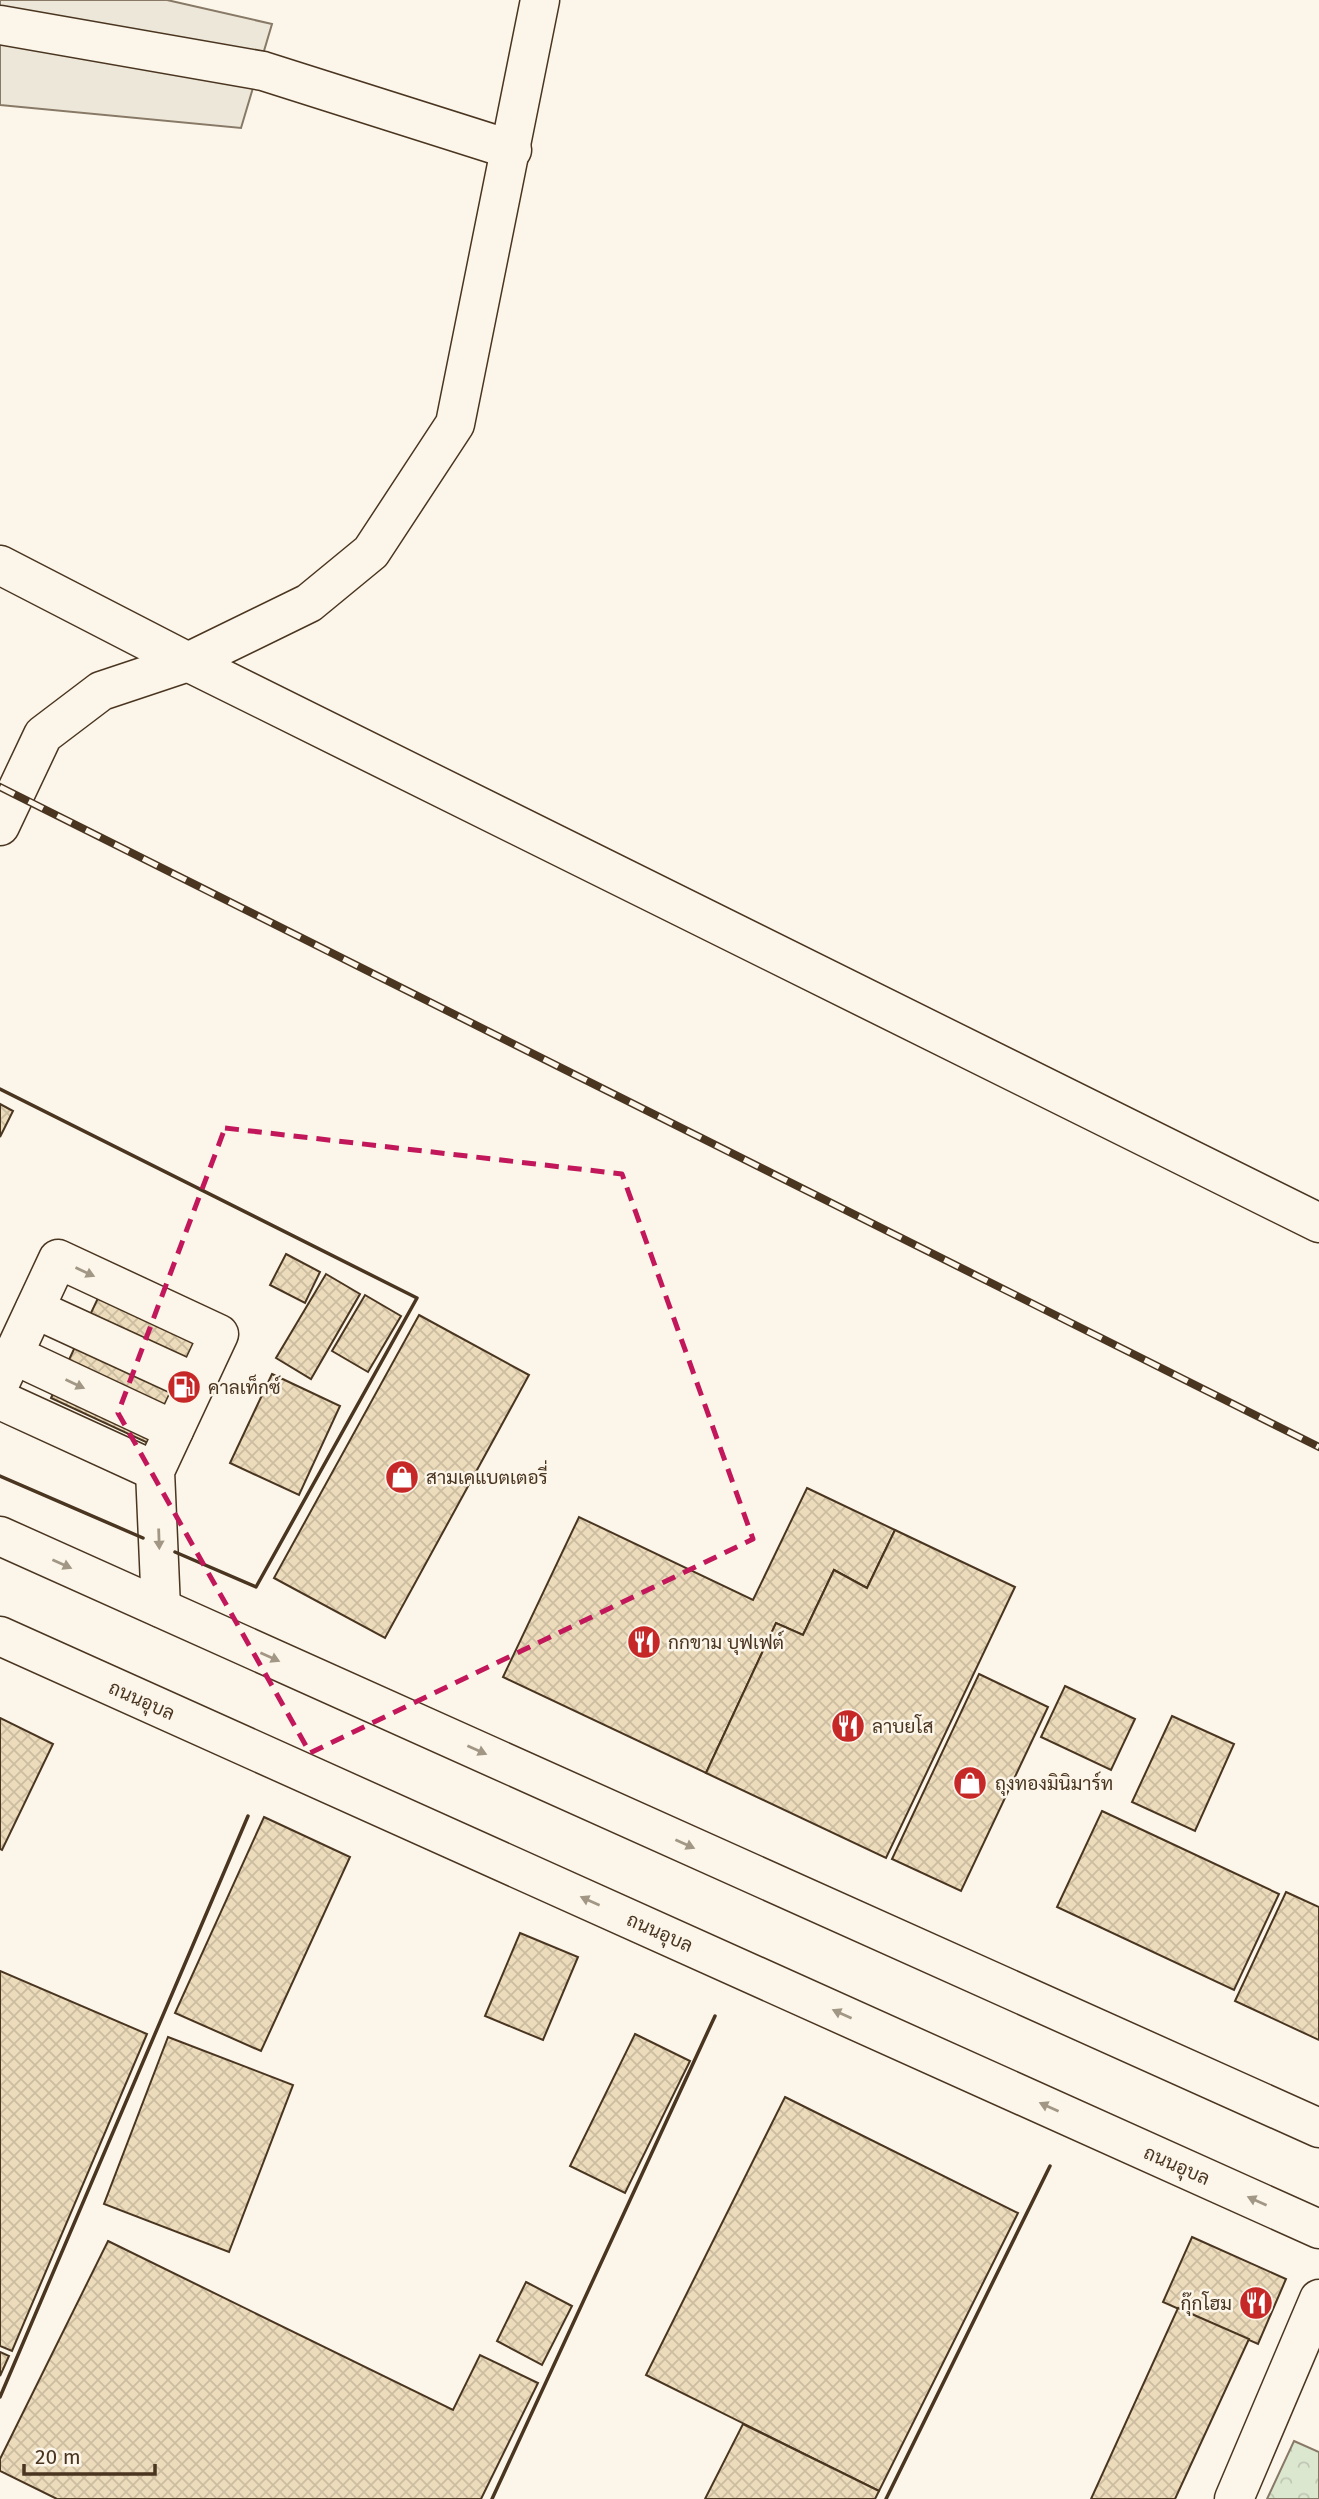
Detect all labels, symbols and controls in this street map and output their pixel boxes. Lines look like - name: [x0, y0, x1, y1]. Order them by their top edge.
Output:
- one-way arrow: [75, 1266, 95, 1277]
- fuel station icon: คาลเท็กซ์: [165, 1368, 203, 1406]
- place label: คาลเท็กซ์: [208, 1374, 281, 1399]
- one-way arrow: [65, 1378, 85, 1389]
- shop icon: สามเคแบตเตอรี่: [383, 1458, 421, 1496]
- place label: สามเคแบตเตอรี่: [426, 1460, 548, 1489]
- one-way arrow: [153, 1528, 165, 1550]
- one-way arrow: [52, 1558, 72, 1570]
- restaurant icon: กกขาม บุฟเฟต์: [625, 1623, 663, 1661]
- place label: กกขาม บุฟเฟต์: [668, 1630, 784, 1655]
- one-way arrow: [260, 1651, 280, 1663]
- street label: ถนนอุบล: [105, 1676, 178, 1726]
- restaurant icon: ลาบยโส: [829, 1707, 867, 1745]
- place label: ลาบยโส: [872, 1714, 934, 1738]
- one-way arrow: [467, 1744, 487, 1756]
- shop icon: ถุงทองมินิมาร์ท: [951, 1764, 989, 1802]
- place label: ถุงทองมินิมาร์ท: [995, 1771, 1113, 1796]
- one-way arrow: [675, 1838, 695, 1849]
- one-way arrow: [579, 1895, 600, 1906]
- street label: ถนนอุบล: [623, 1908, 696, 1958]
- one-way arrow: [832, 2008, 852, 2020]
- one-way arrow: [1039, 2101, 1059, 2113]
- street label: ถนนอุบล: [1140, 2141, 1213, 2191]
- one-way arrow: [1247, 2195, 1267, 2207]
- restaurant icon: กุ๊กโฮม: [1237, 2284, 1275, 2322]
- place label: กุ๊กโฮม: [1181, 2291, 1232, 2316]
- scale bar: [24, 2432, 156, 2476]
- text: 20 m: [35, 2444, 81, 2470]

